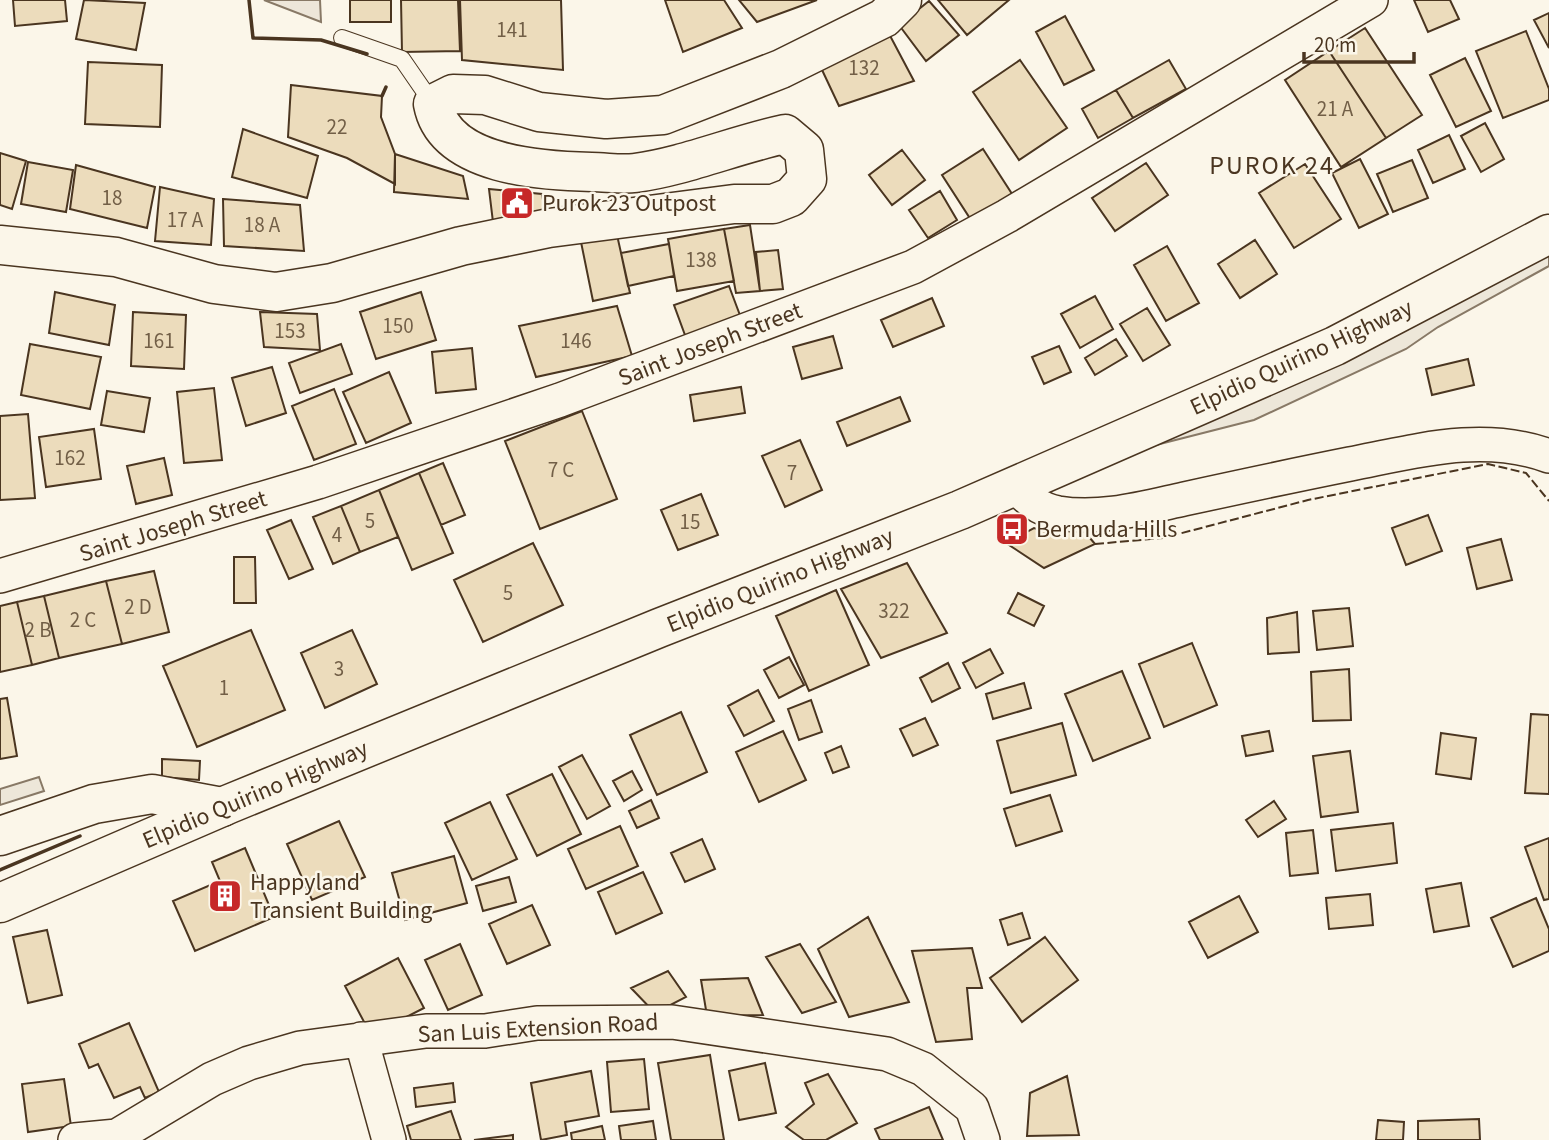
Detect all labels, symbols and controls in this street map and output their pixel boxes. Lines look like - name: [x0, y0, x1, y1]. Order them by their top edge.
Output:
- house number: 141: [496, 15, 528, 45]
- scale bar: [1304, 21, 1414, 65]
- text: 20 m: [1314, 30, 1356, 60]
- house number: 132: [848, 53, 880, 83]
- house number: 21 A: [1317, 94, 1354, 124]
- house number: 22: [327, 112, 347, 142]
- district label: PUROK 24: [1209, 147, 1335, 184]
- house number: 18: [102, 183, 122, 213]
- public building icon: Purok 23 Outpost: [498, 184, 536, 222]
- place label: Purok 23 Outpost: [542, 186, 716, 221]
- house number: 17 A: [167, 205, 204, 235]
- house number: 18 A: [244, 210, 281, 240]
- house number: 138: [685, 245, 717, 275]
- street label: Elpidio Quirino Highway: [1184, 290, 1418, 424]
- street label: Saint Joseph Street: [613, 293, 807, 396]
- house number: 150: [382, 311, 414, 341]
- house number: 153: [274, 316, 306, 346]
- house number: 161: [143, 326, 175, 356]
- house number: 146: [560, 326, 592, 356]
- house number: 162: [54, 443, 86, 473]
- house number: 7 C: [548, 455, 574, 485]
- house number: 7: [787, 458, 797, 488]
- street label: Saint Joseph Street: [75, 481, 271, 572]
- house number: 5: [365, 506, 375, 536]
- house number: 15: [680, 507, 700, 537]
- bus stop icon: Bermuda Hills: [993, 510, 1031, 548]
- place label: Bermuda Hills: [1036, 512, 1177, 547]
- street label: Elpidio Quirino Highway: [661, 519, 899, 642]
- house number: 4: [332, 520, 342, 550]
- house number: 5: [503, 578, 513, 608]
- house number: 2 D: [124, 592, 152, 622]
- house number: 322: [878, 596, 910, 626]
- house number: 2 C: [70, 605, 96, 635]
- house number: 2 B: [25, 615, 52, 645]
- house number: 3: [334, 654, 344, 684]
- house number: 1: [219, 673, 229, 703]
- street label: Elpidio Quirino Highway: [137, 731, 373, 858]
- place label: Happyland Transient Building: [250, 865, 432, 928]
- building icon: Happyland Transient Building: [206, 877, 244, 915]
- street label: San Luis Extension Road: [417, 1005, 659, 1052]

